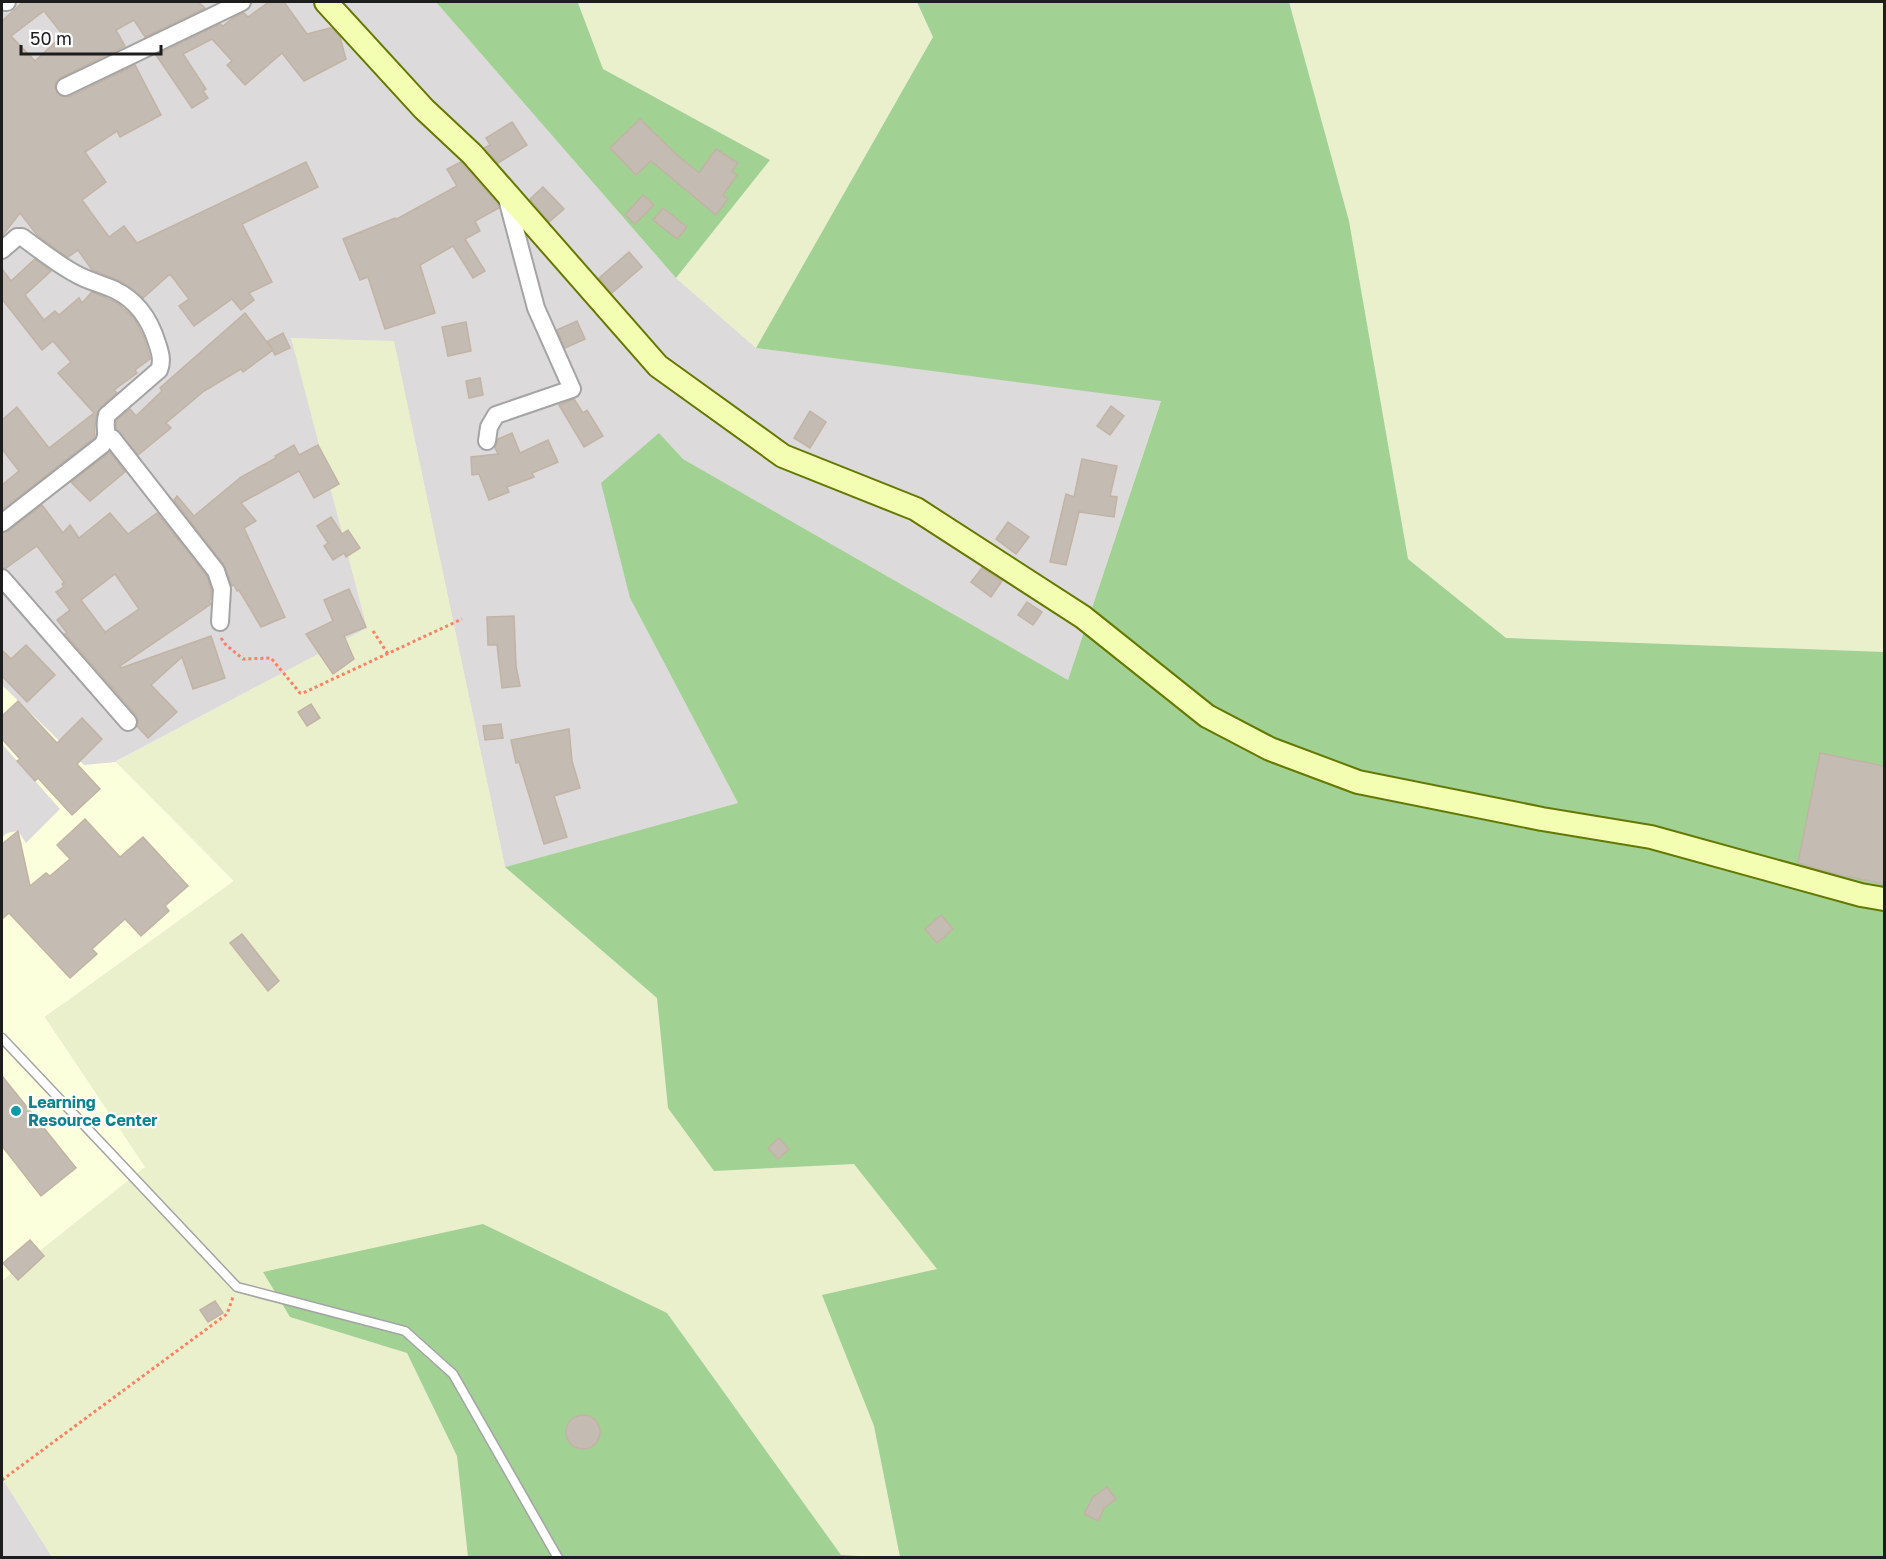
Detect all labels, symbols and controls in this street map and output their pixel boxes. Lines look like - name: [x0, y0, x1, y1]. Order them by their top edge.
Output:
- scale bar: [21, 18, 160, 56]
- text: 50 m: [30, 27, 72, 49]
- place label: Learning Resource Center: [28, 1092, 158, 1130]
- marker: Learning Resource Center: [9, 1104, 23, 1118]

